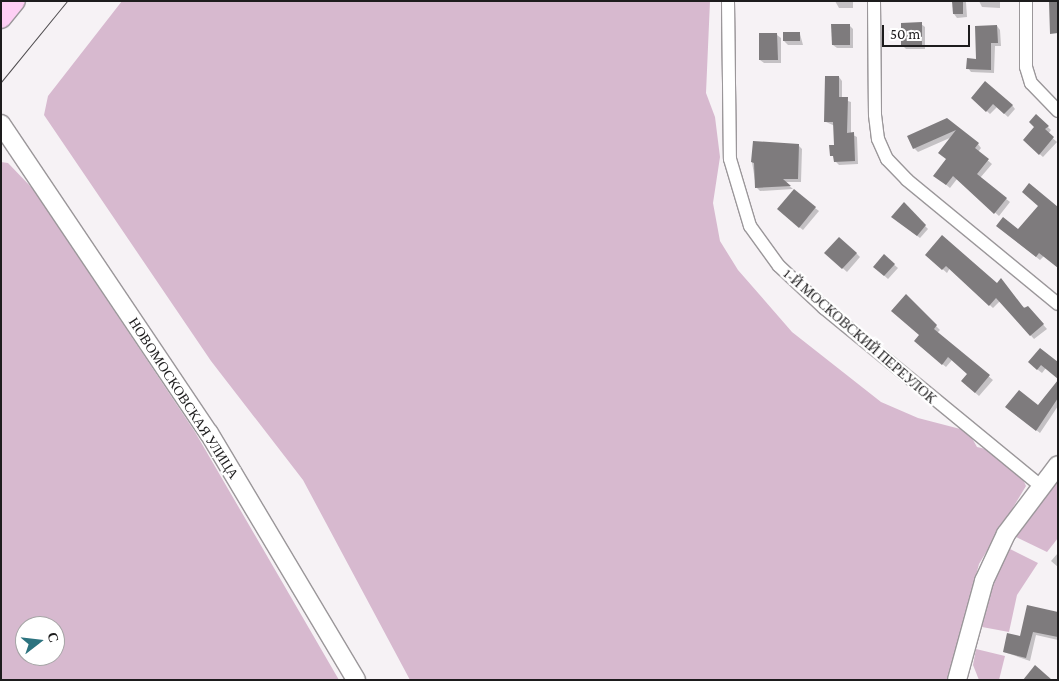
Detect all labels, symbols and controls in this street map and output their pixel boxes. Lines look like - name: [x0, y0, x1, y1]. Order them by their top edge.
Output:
- scale bar: [884, 15, 972, 47]
- text: 50 m: [890, 26, 920, 42]
- street label: 1-Й МОСКОВСКИЙ ПЕРЕУЛОК: [780, 265, 940, 407]
- street label: НОВОМОСКОВСКАЯ УЛИЦА: [125, 314, 243, 482]
- north arrow: [15, 616, 65, 666]
- text: С: [44, 630, 63, 644]

